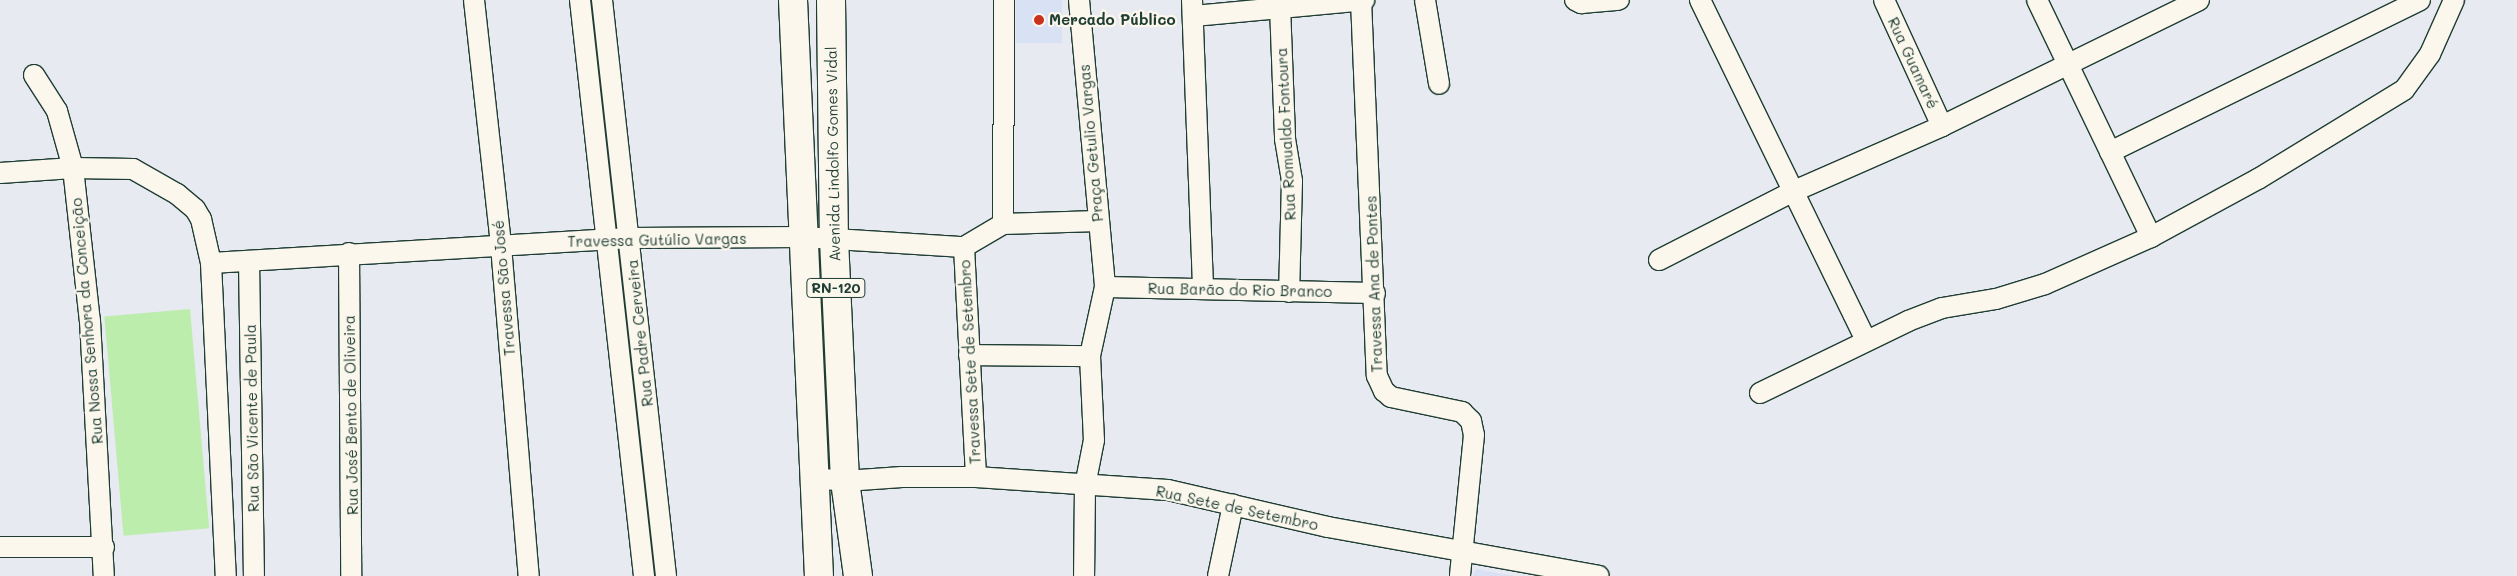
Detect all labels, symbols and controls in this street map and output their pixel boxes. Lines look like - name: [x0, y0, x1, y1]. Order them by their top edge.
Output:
- place label: Mercado Público: [1049, 11, 1176, 29]
- marker: Mercado Público: [1033, 14, 1045, 26]
- street label: Rua Guamaré: [1884, 14, 1942, 112]
- street label: Avenida Lindolfo Gomes Vidal: [822, 46, 844, 262]
- street label: Rua Romualdo Fontoura: [1272, 47, 1300, 221]
- street label: Praça Getulio Vargas: [1075, 63, 1107, 223]
- street label: Travessa Ana de Pontes: [1362, 195, 1386, 373]
- street label: Rua Nossa Senhora da Conceição: [67, 197, 107, 445]
- street label: Travessa São José: [489, 219, 519, 357]
- street label: Travessa Gutúlio Vargas: [567, 229, 747, 251]
- street label: Rua Padre Cerveira: [623, 259, 657, 407]
- street label: Travessa Sete de Setembro: [956, 259, 984, 465]
- road number: RN-120: [806, 276, 866, 300]
- street label: Rua Barão do Rio Branco: [1148, 279, 1332, 301]
- street label: Rua José Bento de Oliveira: [340, 315, 362, 515]
- street label: Rua São Vicente de Paula: [241, 324, 263, 512]
- street label: Rua Sete de Setembro: [1154, 482, 1320, 534]

